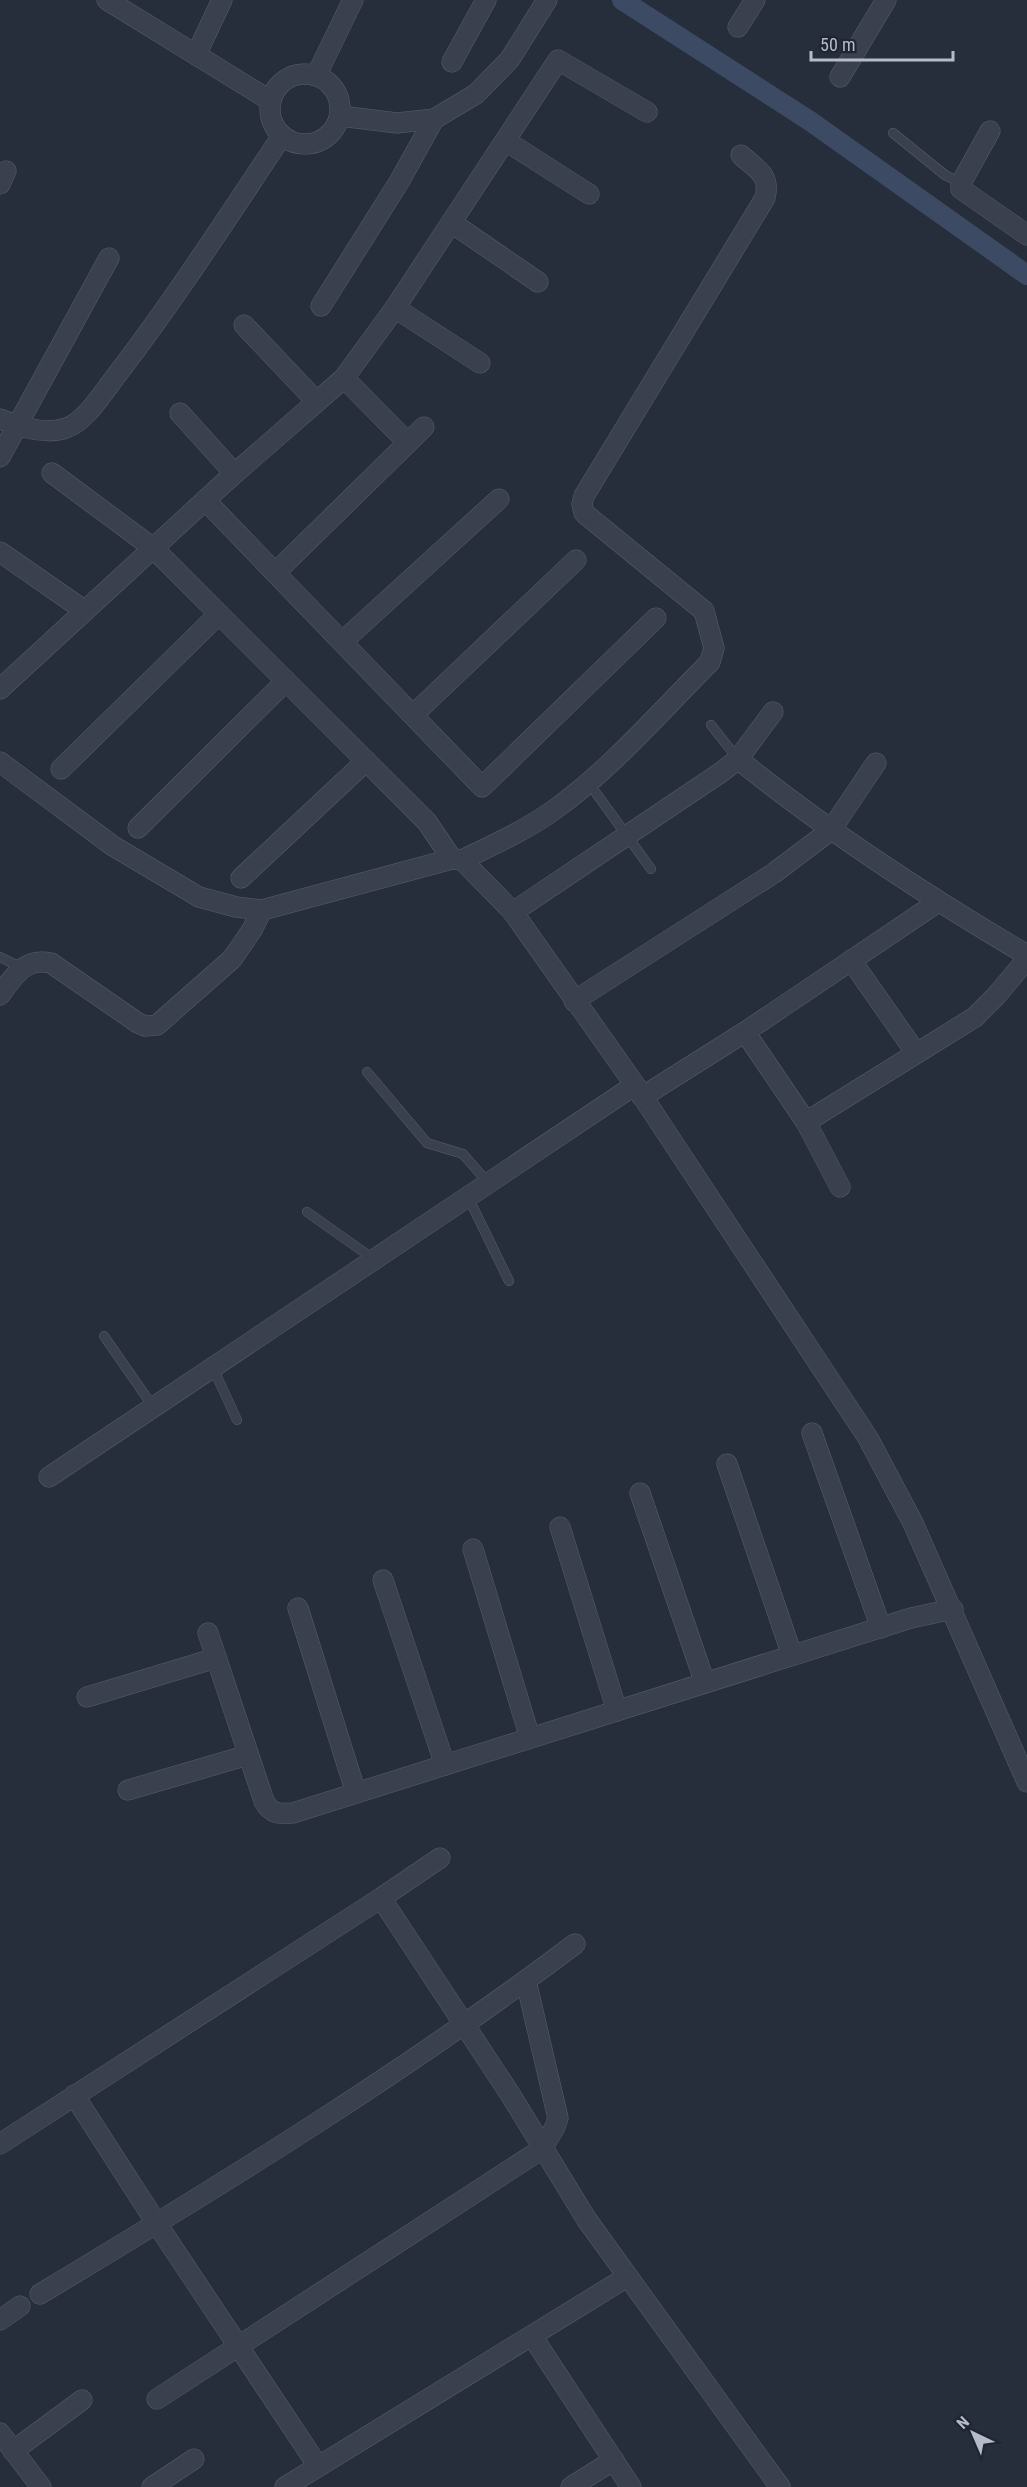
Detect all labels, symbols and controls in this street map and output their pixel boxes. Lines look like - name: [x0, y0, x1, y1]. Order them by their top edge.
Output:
- scale bar: [811, 24, 954, 62]
- text: 50 m: [820, 34, 855, 55]
- north arrow: [943, 2403, 1003, 2463]
- text: N: [953, 2412, 973, 2433]

